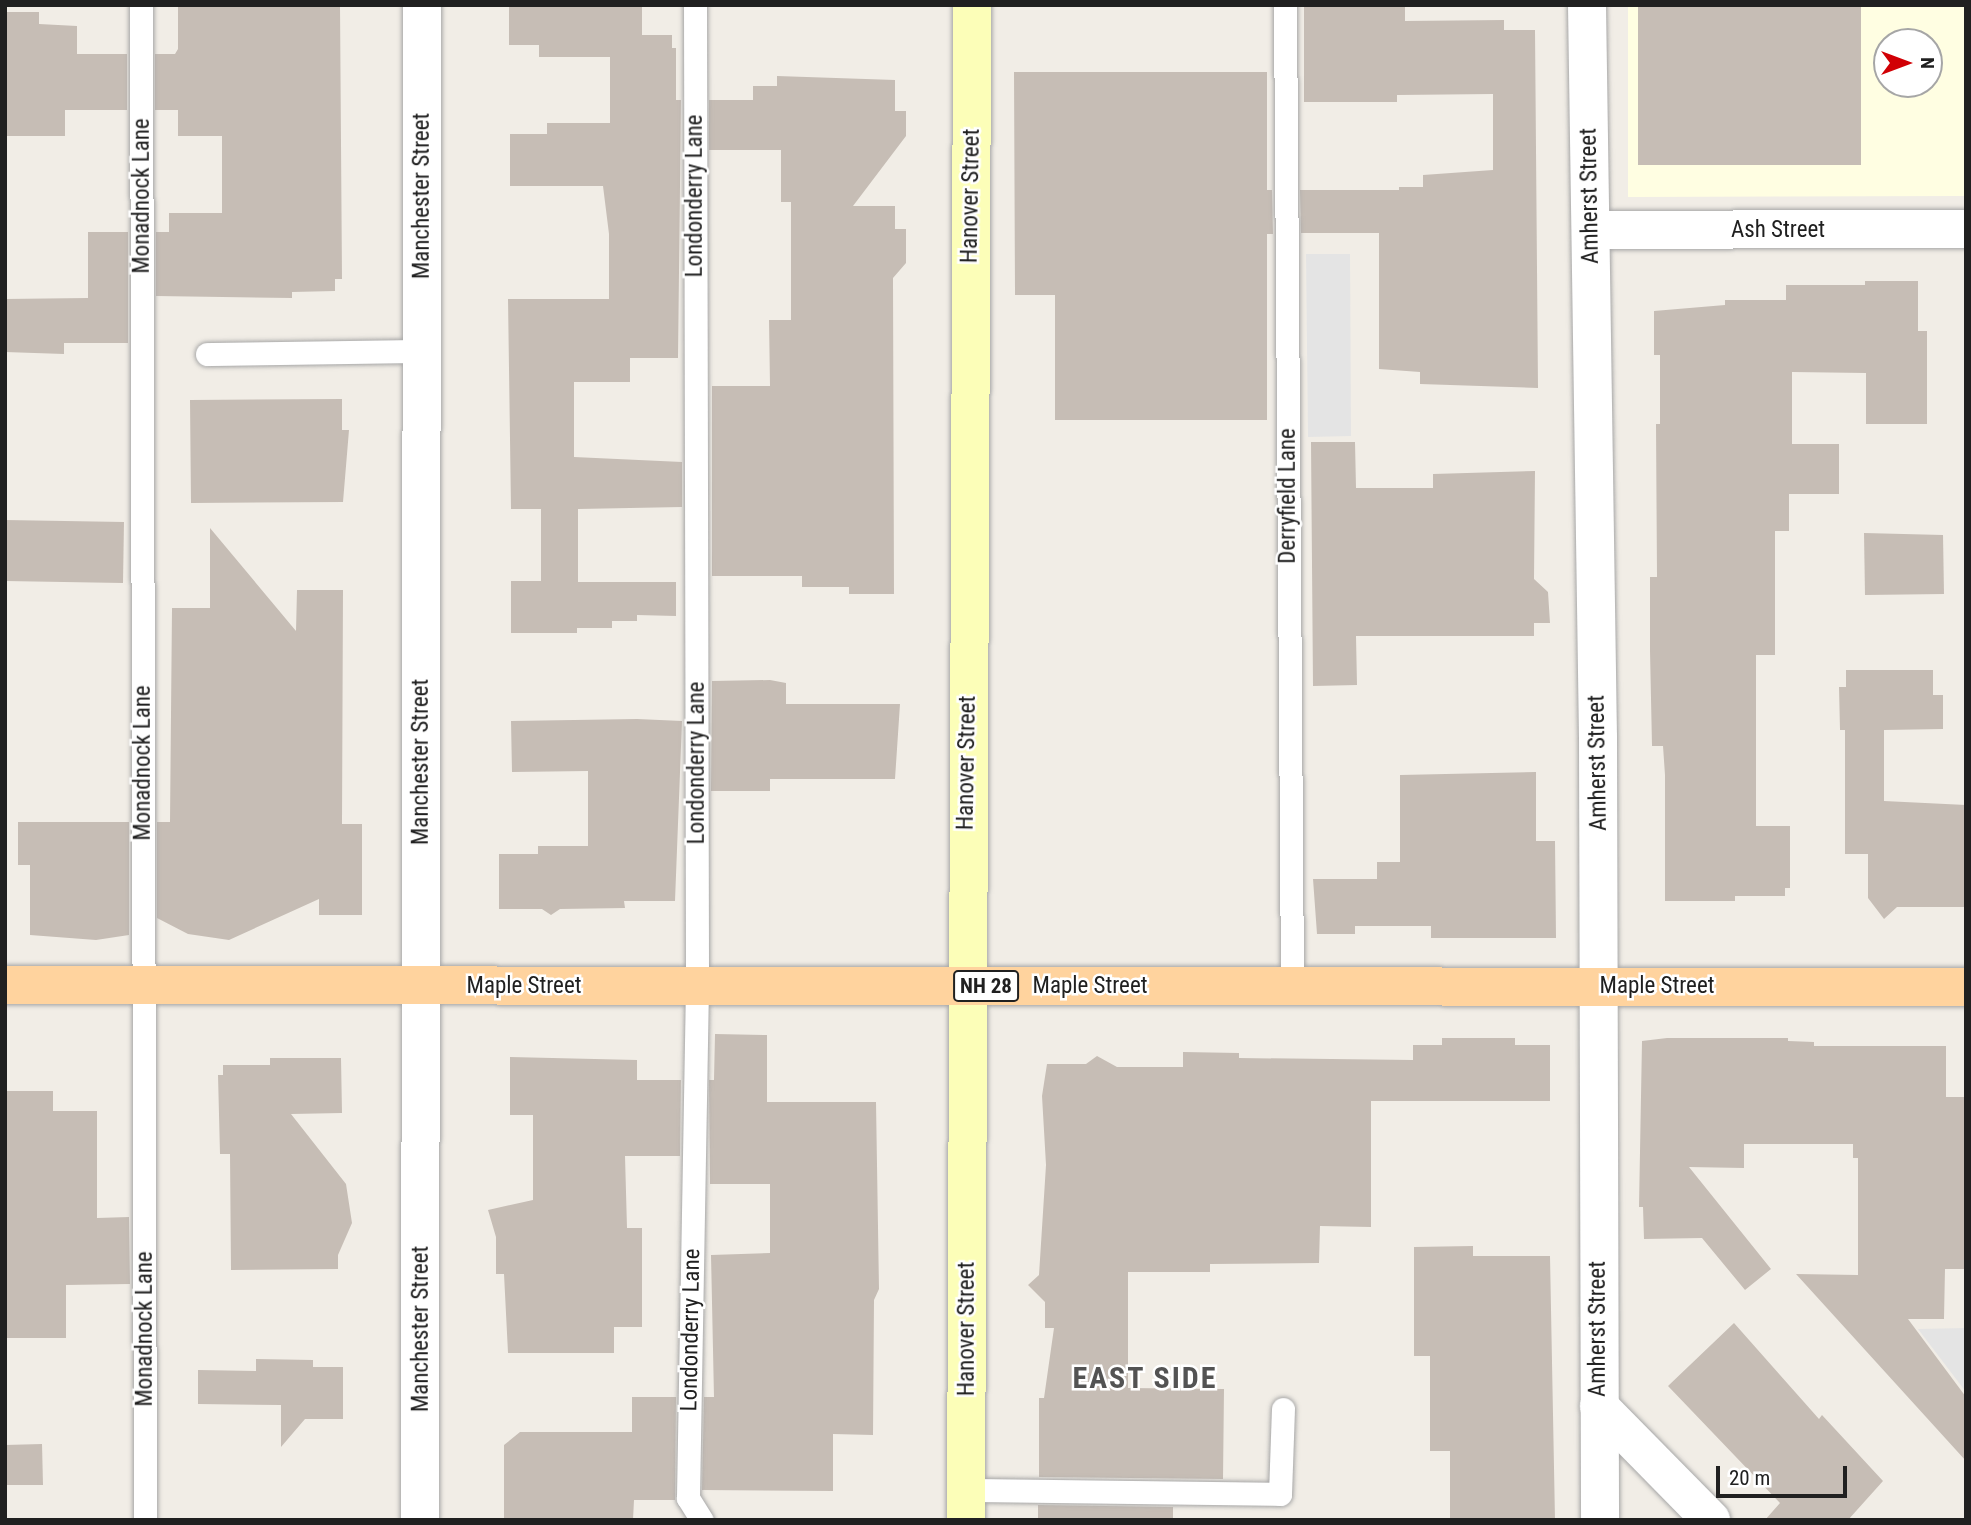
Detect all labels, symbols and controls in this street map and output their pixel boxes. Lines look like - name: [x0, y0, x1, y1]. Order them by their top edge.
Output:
- north arrow: [1873, 28, 1943, 98]
- text: N: [1916, 57, 1939, 69]
- street label: Manchester Street: [408, 113, 436, 279]
- street label: Londonderry Lane: [681, 115, 709, 277]
- street label: Monadnock Lane: [128, 118, 156, 274]
- street label: Amherst Street: [1575, 128, 1605, 264]
- street label: Hanover Street: [956, 129, 986, 263]
- street label: Ash Street: [1731, 216, 1825, 244]
- street label: Derryfield Lane: [1274, 428, 1302, 564]
- street label: Manchester Street: [407, 679, 435, 845]
- street label: Londonderry Lane: [683, 682, 711, 844]
- street label: Monadnock Lane: [129, 685, 157, 841]
- street label: Amherst Street: [1583, 695, 1613, 831]
- street label: Hanover Street: [952, 696, 982, 830]
- road number: NH 28: [953, 968, 1019, 1004]
- street label: Maple Street: [467, 972, 581, 1000]
- street label: Maple Street: [1033, 972, 1147, 1000]
- street label: Maple Street: [1600, 972, 1714, 1000]
- street label: Manchester Street: [407, 1246, 435, 1412]
- street label: Londonderry Lane: [676, 1248, 706, 1412]
- street label: Monadnock Lane: [131, 1251, 159, 1407]
- street label: Amherst Street: [1584, 1261, 1612, 1397]
- street label: Hanover Street: [953, 1262, 981, 1396]
- district label: EAST SIDE: [1073, 1360, 1217, 1396]
- scale bar: [1719, 1452, 1850, 1496]
- text: 20 m: [1729, 1466, 1770, 1490]

